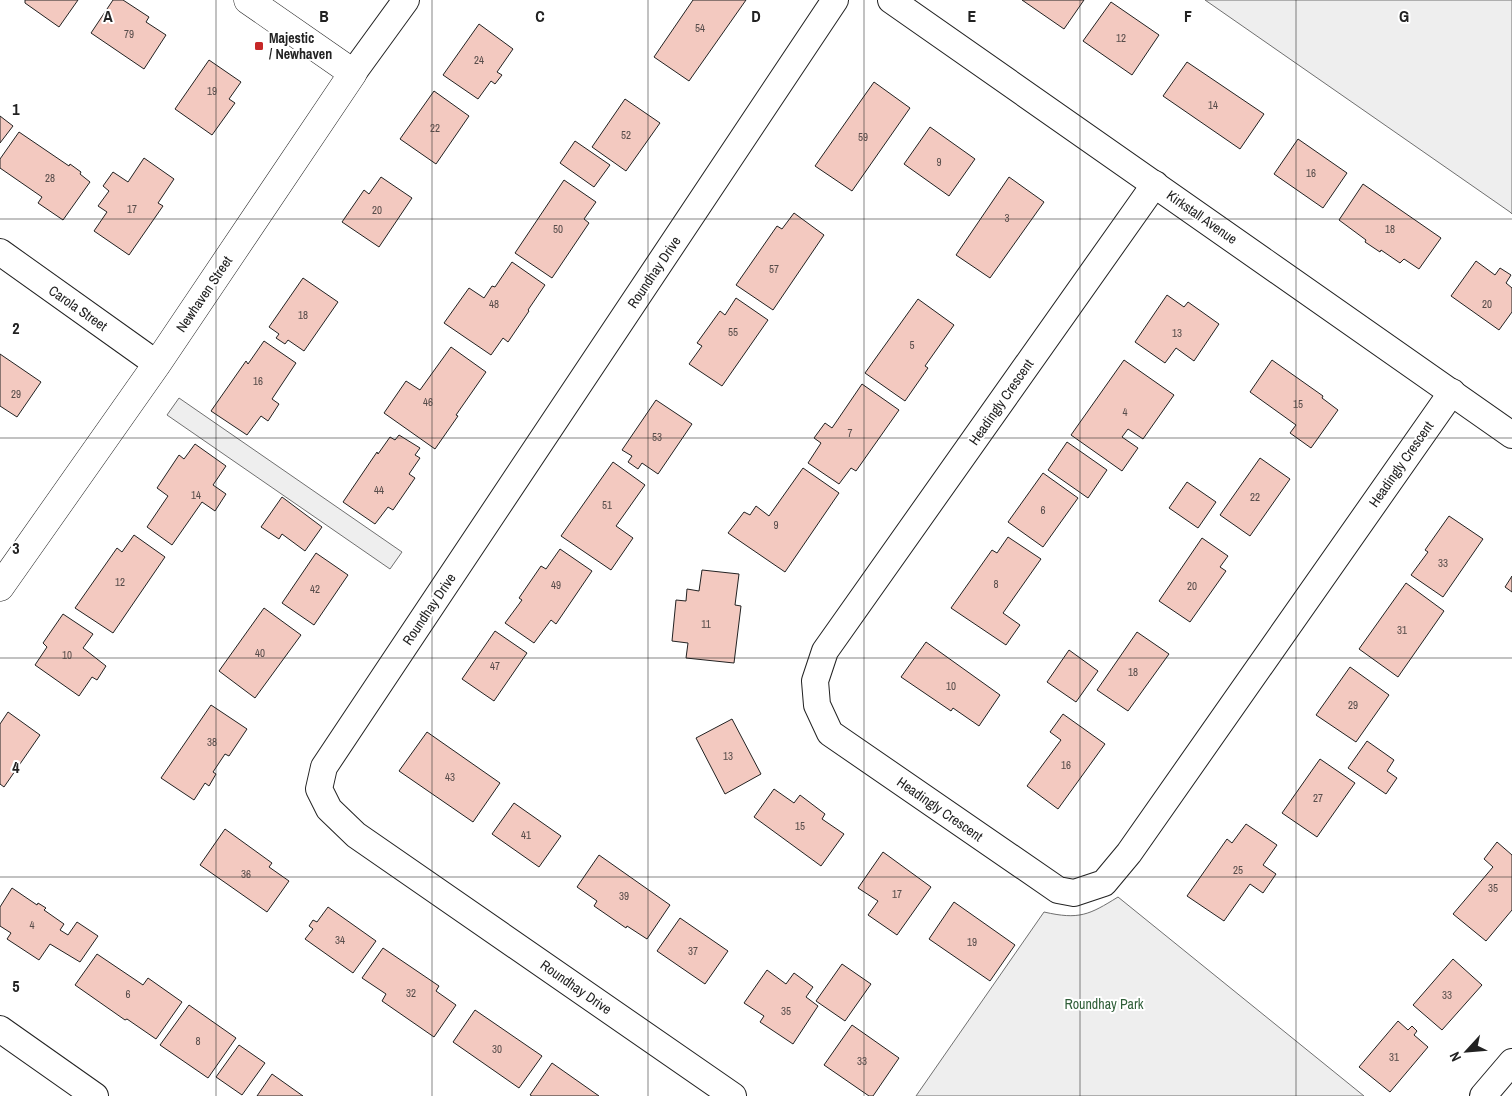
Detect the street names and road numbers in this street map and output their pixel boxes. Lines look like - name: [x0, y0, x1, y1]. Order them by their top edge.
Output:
- street label: Kirkstall Avenue: [1163, 186, 1241, 248]
- street label: Roundhay Drive: [623, 233, 685, 311]
- street label: Newhaven Street: [172, 252, 236, 336]
- street label: Carola Street: [45, 281, 111, 335]
- street label: Headingly Crescent: [965, 356, 1037, 448]
- street label: Headingly Crescent: [1365, 418, 1437, 510]
- street label: Roundhay Drive: [398, 570, 460, 648]
- street label: Headingly Crescent: [894, 773, 986, 845]
- street label: Roundhay Drive: [537, 956, 615, 1018]

